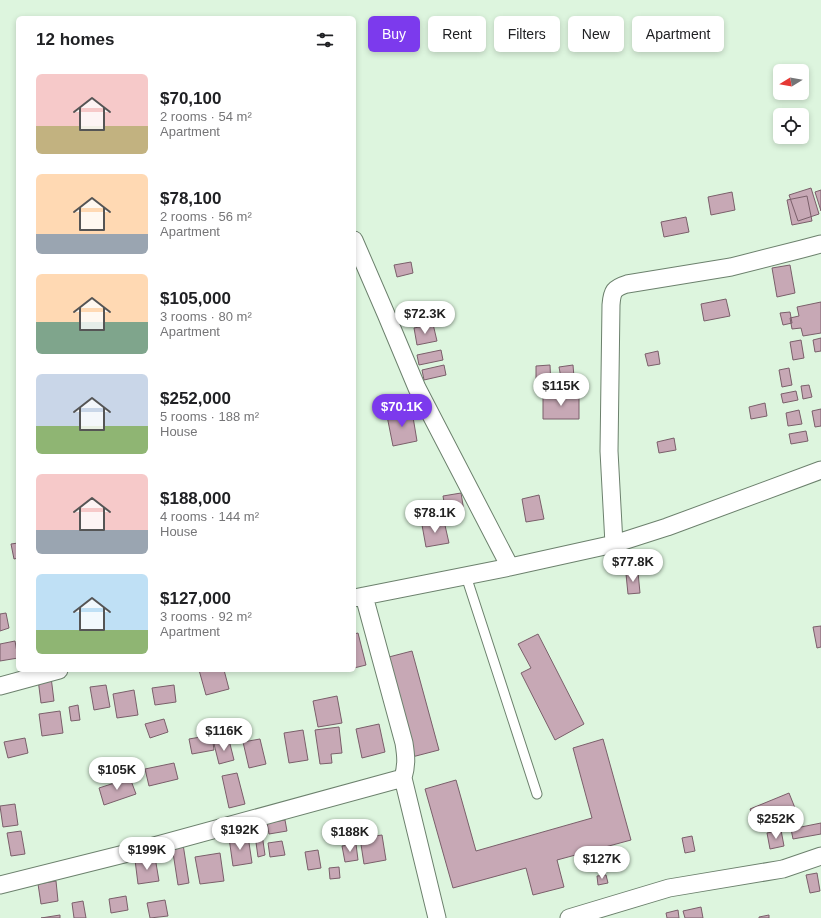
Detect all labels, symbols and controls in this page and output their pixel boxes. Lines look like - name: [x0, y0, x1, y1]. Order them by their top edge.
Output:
- chip: Buy: [368, 16, 420, 52]
- chip: Rent: [428, 16, 486, 52]
- chip: Filters: [494, 16, 560, 52]
- chip: New: [568, 16, 624, 52]
- chip: Apartment: [632, 16, 724, 52]
- icon: filters: [314, 29, 336, 51]
- text: 12 homes: [36, 30, 114, 49]
- north arrow: [773, 64, 809, 100]
- map controls: [773, 64, 809, 144]
- text: $70,100: [160, 89, 221, 108]
- icon: home: [68, 90, 116, 138]
- button: locate: [773, 108, 809, 144]
- text: 2 rooms · 54 m²: [160, 109, 252, 124]
- text: Apartment: [160, 124, 220, 139]
- text: $78,100: [160, 189, 221, 208]
- icon: home: [68, 190, 116, 238]
- text: 2 rooms · 56 m²: [160, 209, 252, 224]
- text: Apartment: [160, 224, 220, 239]
- text: $105,000: [160, 289, 231, 308]
- icon: home: [68, 290, 116, 338]
- pin: $72.3K: [392, 301, 458, 335]
- text: $72.3K: [404, 306, 446, 321]
- text: 3 rooms · 80 m²: [160, 309, 252, 324]
- text: Apartment: [160, 324, 220, 339]
- pin: $115K: [533, 373, 589, 407]
- text: $115K: [542, 378, 580, 393]
- text: $252,000: [160, 389, 231, 408]
- icon: home: [68, 390, 116, 438]
- pin: $70.1K: [369, 394, 435, 428]
- text: $70.1K: [381, 399, 423, 414]
- text: 5 rooms · 188 m²: [160, 409, 259, 424]
- text: House: [160, 424, 198, 439]
- text: $188,000: [160, 489, 231, 508]
- icon: home: [68, 490, 116, 538]
- pin: $78.1K: [402, 500, 468, 534]
- text: $78.1K: [414, 505, 456, 520]
- text: 4 rooms · 144 m²: [160, 509, 259, 524]
- text: House: [160, 524, 198, 539]
- pin: $77.8K: [600, 549, 666, 583]
- text: $77.8K: [612, 554, 654, 569]
- text: $127,000: [160, 589, 231, 608]
- icon: home: [68, 590, 116, 638]
- text: 3 rooms · 92 m²: [160, 609, 252, 624]
- text: Apartment: [160, 624, 220, 639]
- pin: $116K: [196, 718, 252, 752]
- text: $116K: [205, 723, 243, 738]
- pin: $105K: [89, 757, 145, 791]
- text: $105K: [98, 762, 136, 777]
- pin: $252K: [748, 806, 804, 840]
- text: $252K: [757, 811, 795, 826]
- pin: $192K: [212, 817, 268, 851]
- pin: $188K: [322, 819, 378, 853]
- text: $192K: [221, 822, 259, 837]
- text: $188K: [331, 824, 369, 839]
- pin: $199K: [119, 837, 175, 871]
- text: $199K: [128, 842, 166, 857]
- pin: $127K: [574, 846, 630, 880]
- text: $127K: [583, 851, 621, 866]

